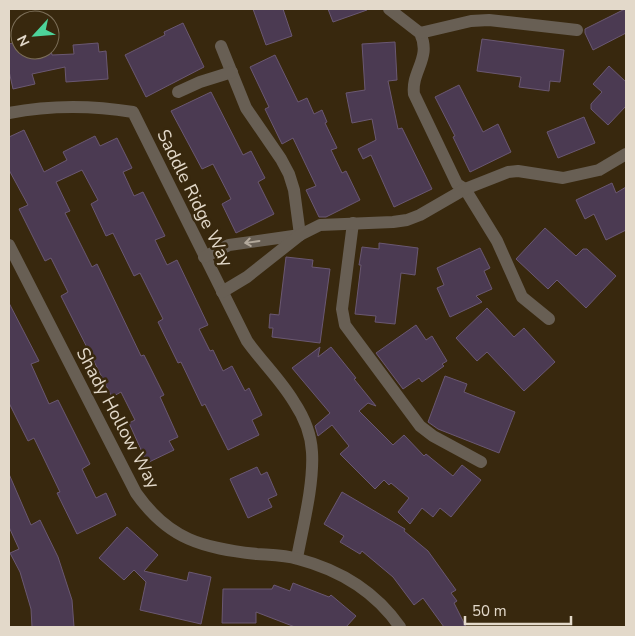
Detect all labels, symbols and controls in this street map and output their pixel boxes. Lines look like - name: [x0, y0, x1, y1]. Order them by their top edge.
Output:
- north arrow: [10, 10, 60, 60]
- text: N: [13, 32, 35, 49]
- street label: Saddle Ridge Way: [151, 125, 239, 271]
- one-way arrow: [245, 237, 261, 247]
- street label: Shady Hollow Way: [71, 343, 166, 493]
- scale bar: [465, 594, 571, 626]
- text: 50 m: [472, 601, 507, 621]

